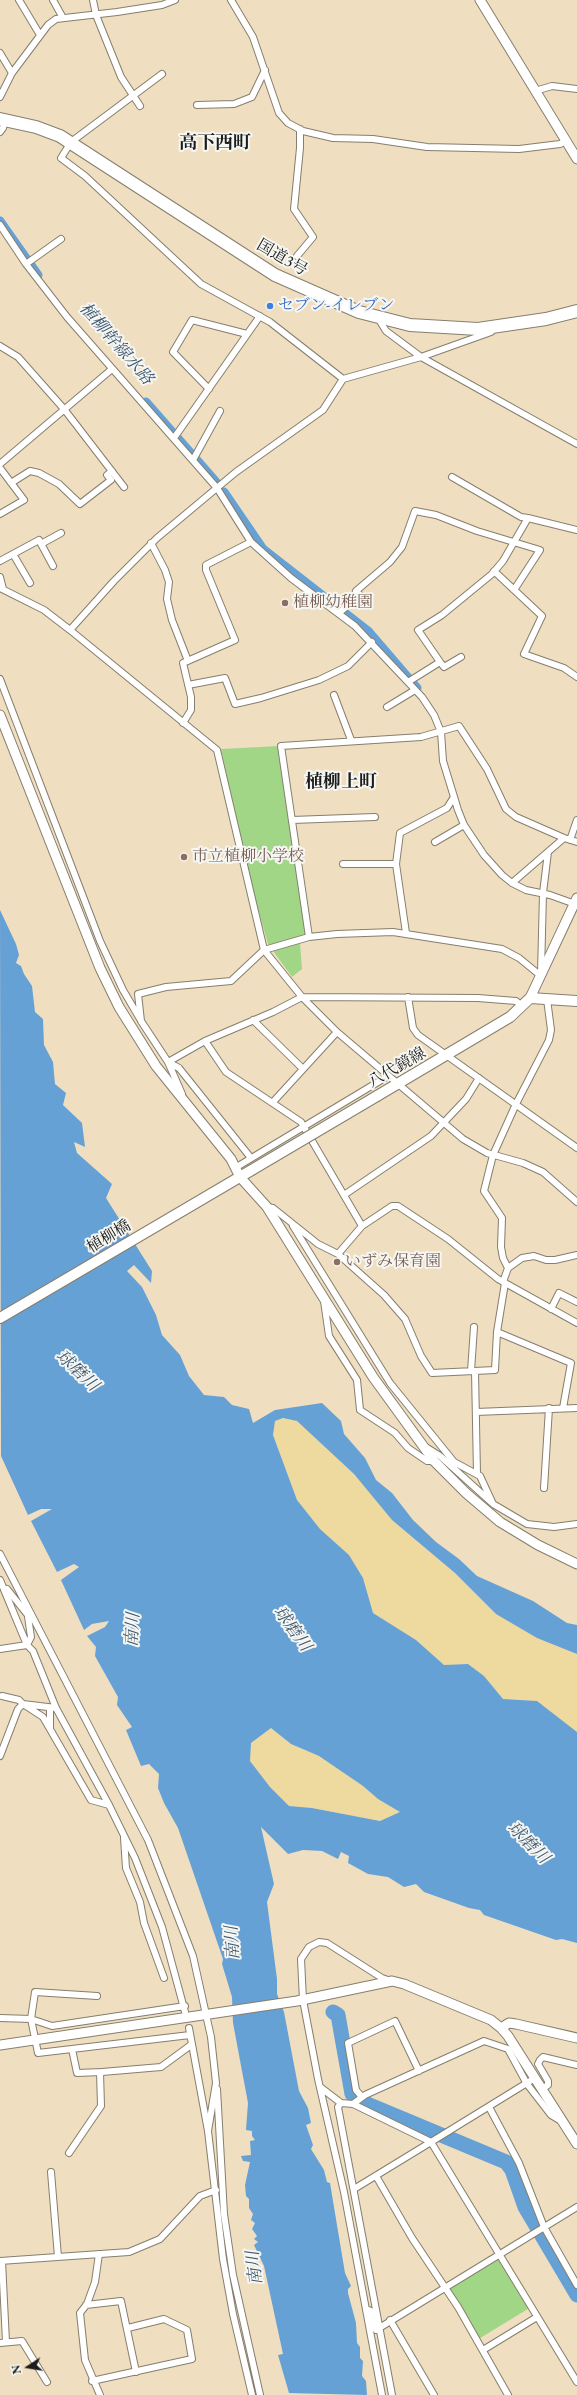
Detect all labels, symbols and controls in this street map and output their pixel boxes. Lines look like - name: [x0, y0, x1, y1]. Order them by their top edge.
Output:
- district label: 高下西町: [179, 132, 251, 154]
- street label: 国道3号: [253, 236, 311, 280]
- place label: セブン-イレブン: [278, 296, 394, 316]
- water label: 植柳幹線水路: [75, 299, 157, 389]
- marker: セブン-イレブン: [265, 301, 275, 311]
- place label: 植柳幼稚園: [293, 593, 373, 613]
- marker: 植柳幼稚園: [280, 598, 290, 608]
- district label: 植柳上町: [305, 771, 377, 793]
- place label: 市立植柳小学校: [192, 847, 304, 867]
- marker: 市立植柳小学校: [179, 852, 189, 862]
- street label: 八代鏡線: [364, 1044, 430, 1092]
- street label: 植柳橋: [83, 1216, 135, 1258]
- place label: いずみ保育園: [345, 1252, 441, 1272]
- marker: いずみ保育園: [332, 1257, 342, 1267]
- water label: 球磨川: [51, 1346, 103, 1396]
- water label: 球磨川: [269, 1602, 315, 1656]
- water label: 南川: [122, 1612, 144, 1648]
- water label: 球磨川: [503, 1818, 553, 1868]
- water label: 南川: [222, 1925, 244, 1961]
- water label: 南川: [243, 2250, 267, 2286]
- north arrow: [8, 2347, 48, 2387]
- text: N: [8, 2364, 24, 2375]

